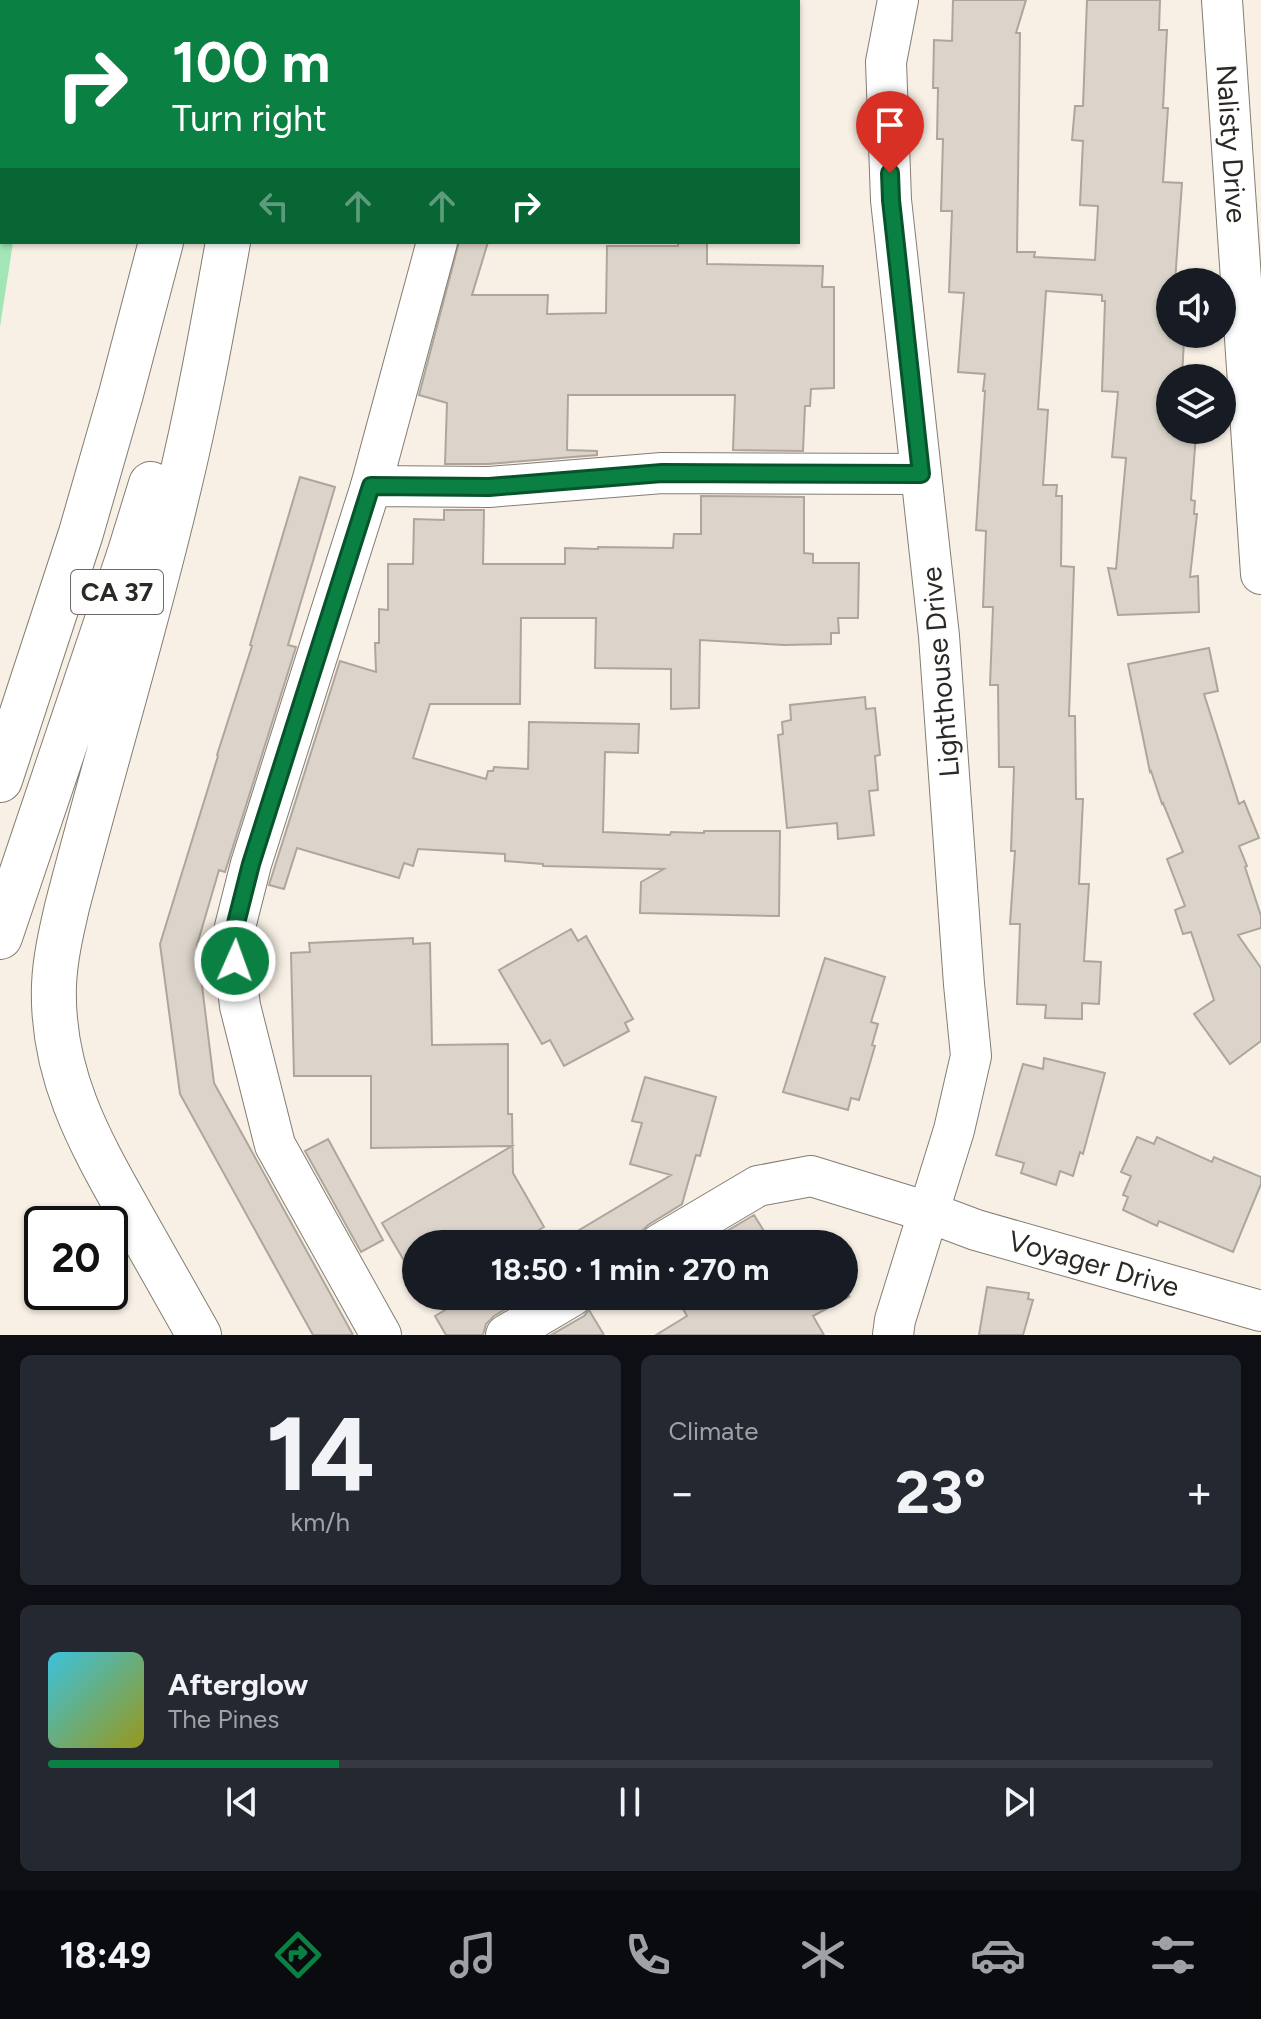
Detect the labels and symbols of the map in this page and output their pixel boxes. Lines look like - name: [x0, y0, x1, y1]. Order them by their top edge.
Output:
- street label: Nalisty Drive: [1209, 63, 1254, 224]
- pin: [856, 91, 924, 173]
- street label: Lighthouse Drive: [914, 565, 966, 779]
- road number: CA 37: [71, 570, 163, 614]
- position arrow: [193, 919, 277, 1003]
- speed limit sign: 20: [24, 1206, 128, 1310]
- street label: Voyager Drive: [1005, 1223, 1183, 1304]

